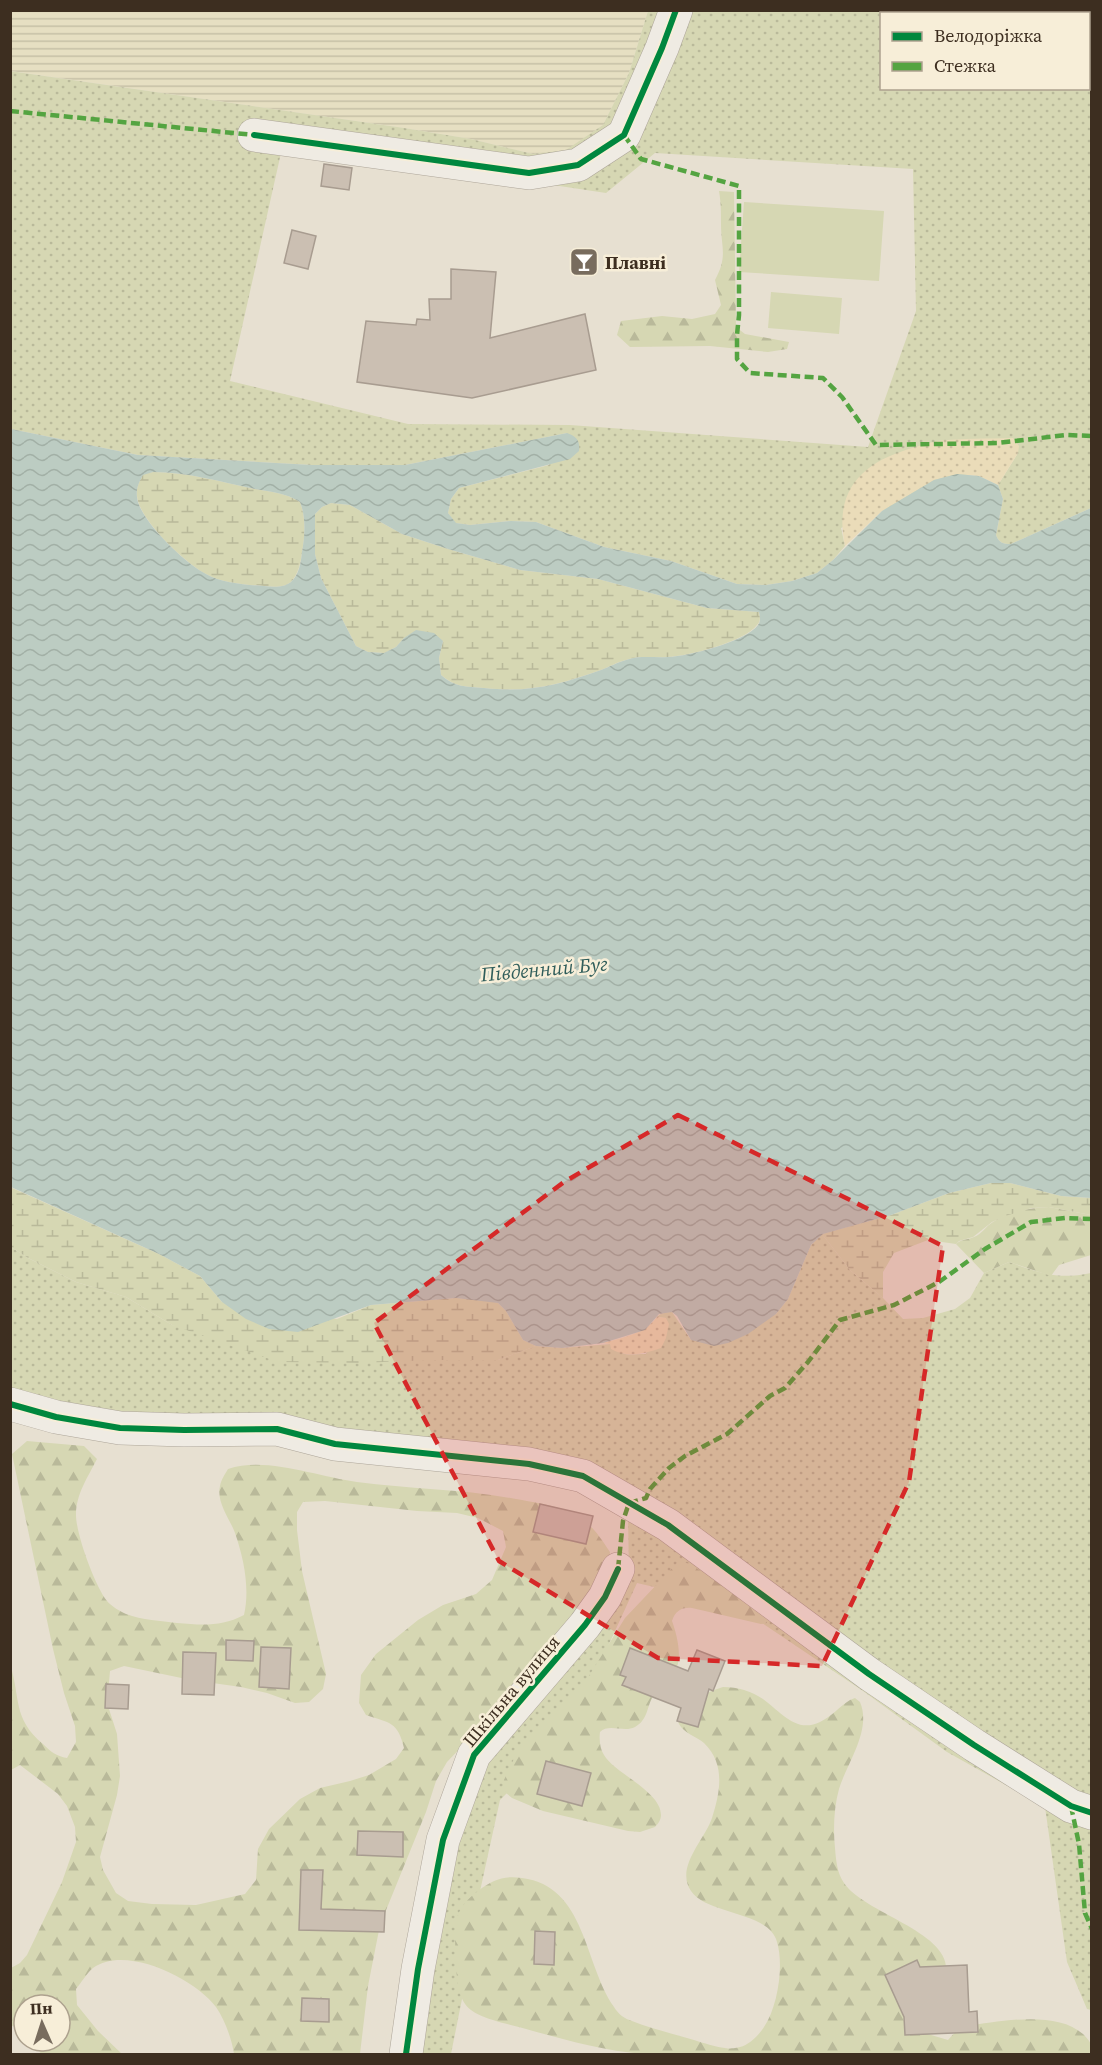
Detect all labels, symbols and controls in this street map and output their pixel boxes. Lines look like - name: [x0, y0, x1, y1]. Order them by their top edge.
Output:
- legend: [880, 12, 1090, 90]
- text: Велодоріжка: [934, 23, 1043, 48]
- text: Стежка: [934, 53, 997, 78]
- bar icon: Плавні: [568, 246, 600, 278]
- place label: Плавні: [605, 250, 666, 275]
- water label: Південний Буг: [478, 949, 609, 989]
- street label: Шкільна вулиця: [457, 1630, 565, 1752]
- north arrow: [12, 1993, 72, 2053]
- text: Пн: [29, 1996, 53, 2020]

